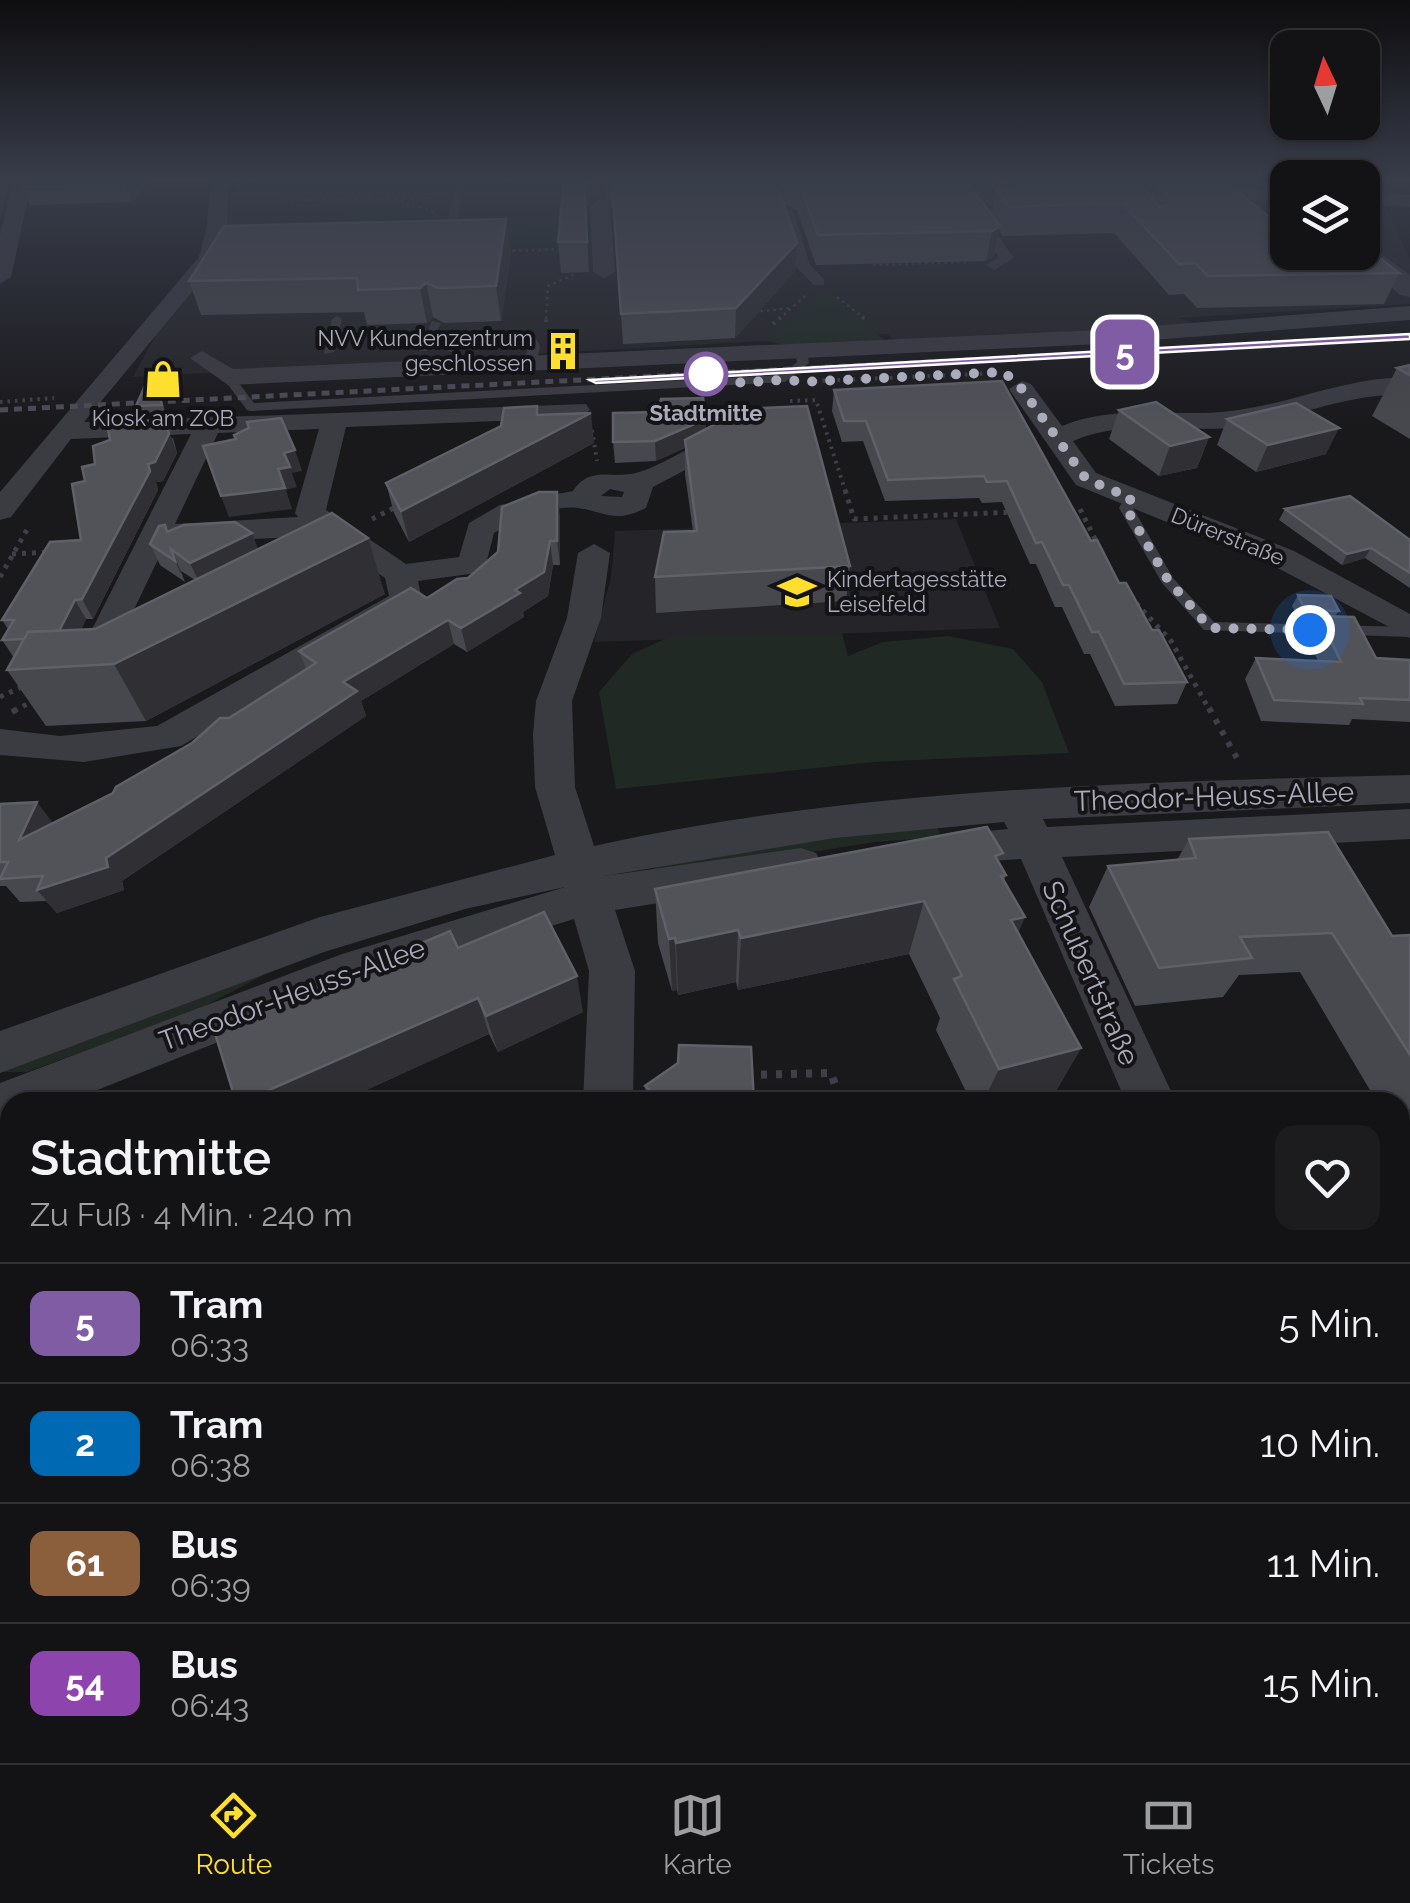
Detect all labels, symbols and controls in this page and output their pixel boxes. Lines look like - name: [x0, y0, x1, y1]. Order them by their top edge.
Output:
- north arrow: [1270, 30, 1380, 140]
- map controls: [1270, 30, 1380, 270]
- button: layers: [1270, 160, 1380, 270]
- line badge: 5: [1092, 320, 1158, 384]
- place label: NVV Kundenzentrum geschlossen: [318, 325, 533, 376]
- building icon: NVV Kundenzentrum geschlossen: [542, 330, 584, 372]
- text: 5: [1115, 332, 1135, 373]
- marker: Stadtmitte: [685, 353, 727, 395]
- shop icon: Kiosk am ZOB: [142, 358, 184, 400]
- place label: Stadtmitte: [650, 400, 762, 426]
- place label: Kiosk am ZOB: [92, 405, 234, 431]
- street label: Dürerstraße: [1168, 502, 1288, 570]
- place label: Kindertagesstätte Leiselfeld: [827, 566, 1007, 617]
- school or university icon: Kindertagesstätte Leiselfeld: [776, 571, 818, 613]
- your location: [1285, 605, 1335, 655]
- street label: Theodor-Heuss-Allee: [1073, 775, 1355, 818]
- street label: Schubertstraße: [1035, 876, 1146, 1070]
- street label: Theodor-Heuss-Allee: [155, 931, 430, 1058]
- button: heart: [1275, 1125, 1380, 1230]
- text: Stadtmitte: [30, 1130, 271, 1186]
- text: Zu Fuß · 4 Min. · 240 m: [30, 1196, 353, 1233]
- text: Tram: [170, 1282, 263, 1327]
- text: 5 Min.: [1279, 1301, 1380, 1346]
- text: 5: [75, 1303, 95, 1344]
- text: 06:33: [170, 1327, 249, 1364]
- text: Tram: [170, 1402, 263, 1447]
- text: 10 Min.: [1260, 1421, 1380, 1466]
- text: 2: [75, 1423, 95, 1464]
- text: 06:38: [170, 1447, 251, 1484]
- text: Bus: [170, 1522, 238, 1567]
- text: 11 Min.: [1267, 1541, 1380, 1586]
- text: 61: [66, 1543, 104, 1584]
- text: 06:39: [170, 1567, 251, 1604]
- text: Bus: [170, 1642, 238, 1687]
- text: 15 Min.: [1262, 1661, 1380, 1706]
- text: 54: [65, 1663, 105, 1704]
- text: 06:43: [170, 1687, 249, 1724]
- tab: Route: [195, 1788, 272, 1881]
- tab: Karte: [663, 1788, 732, 1881]
- tab: Tickets: [1123, 1788, 1215, 1881]

